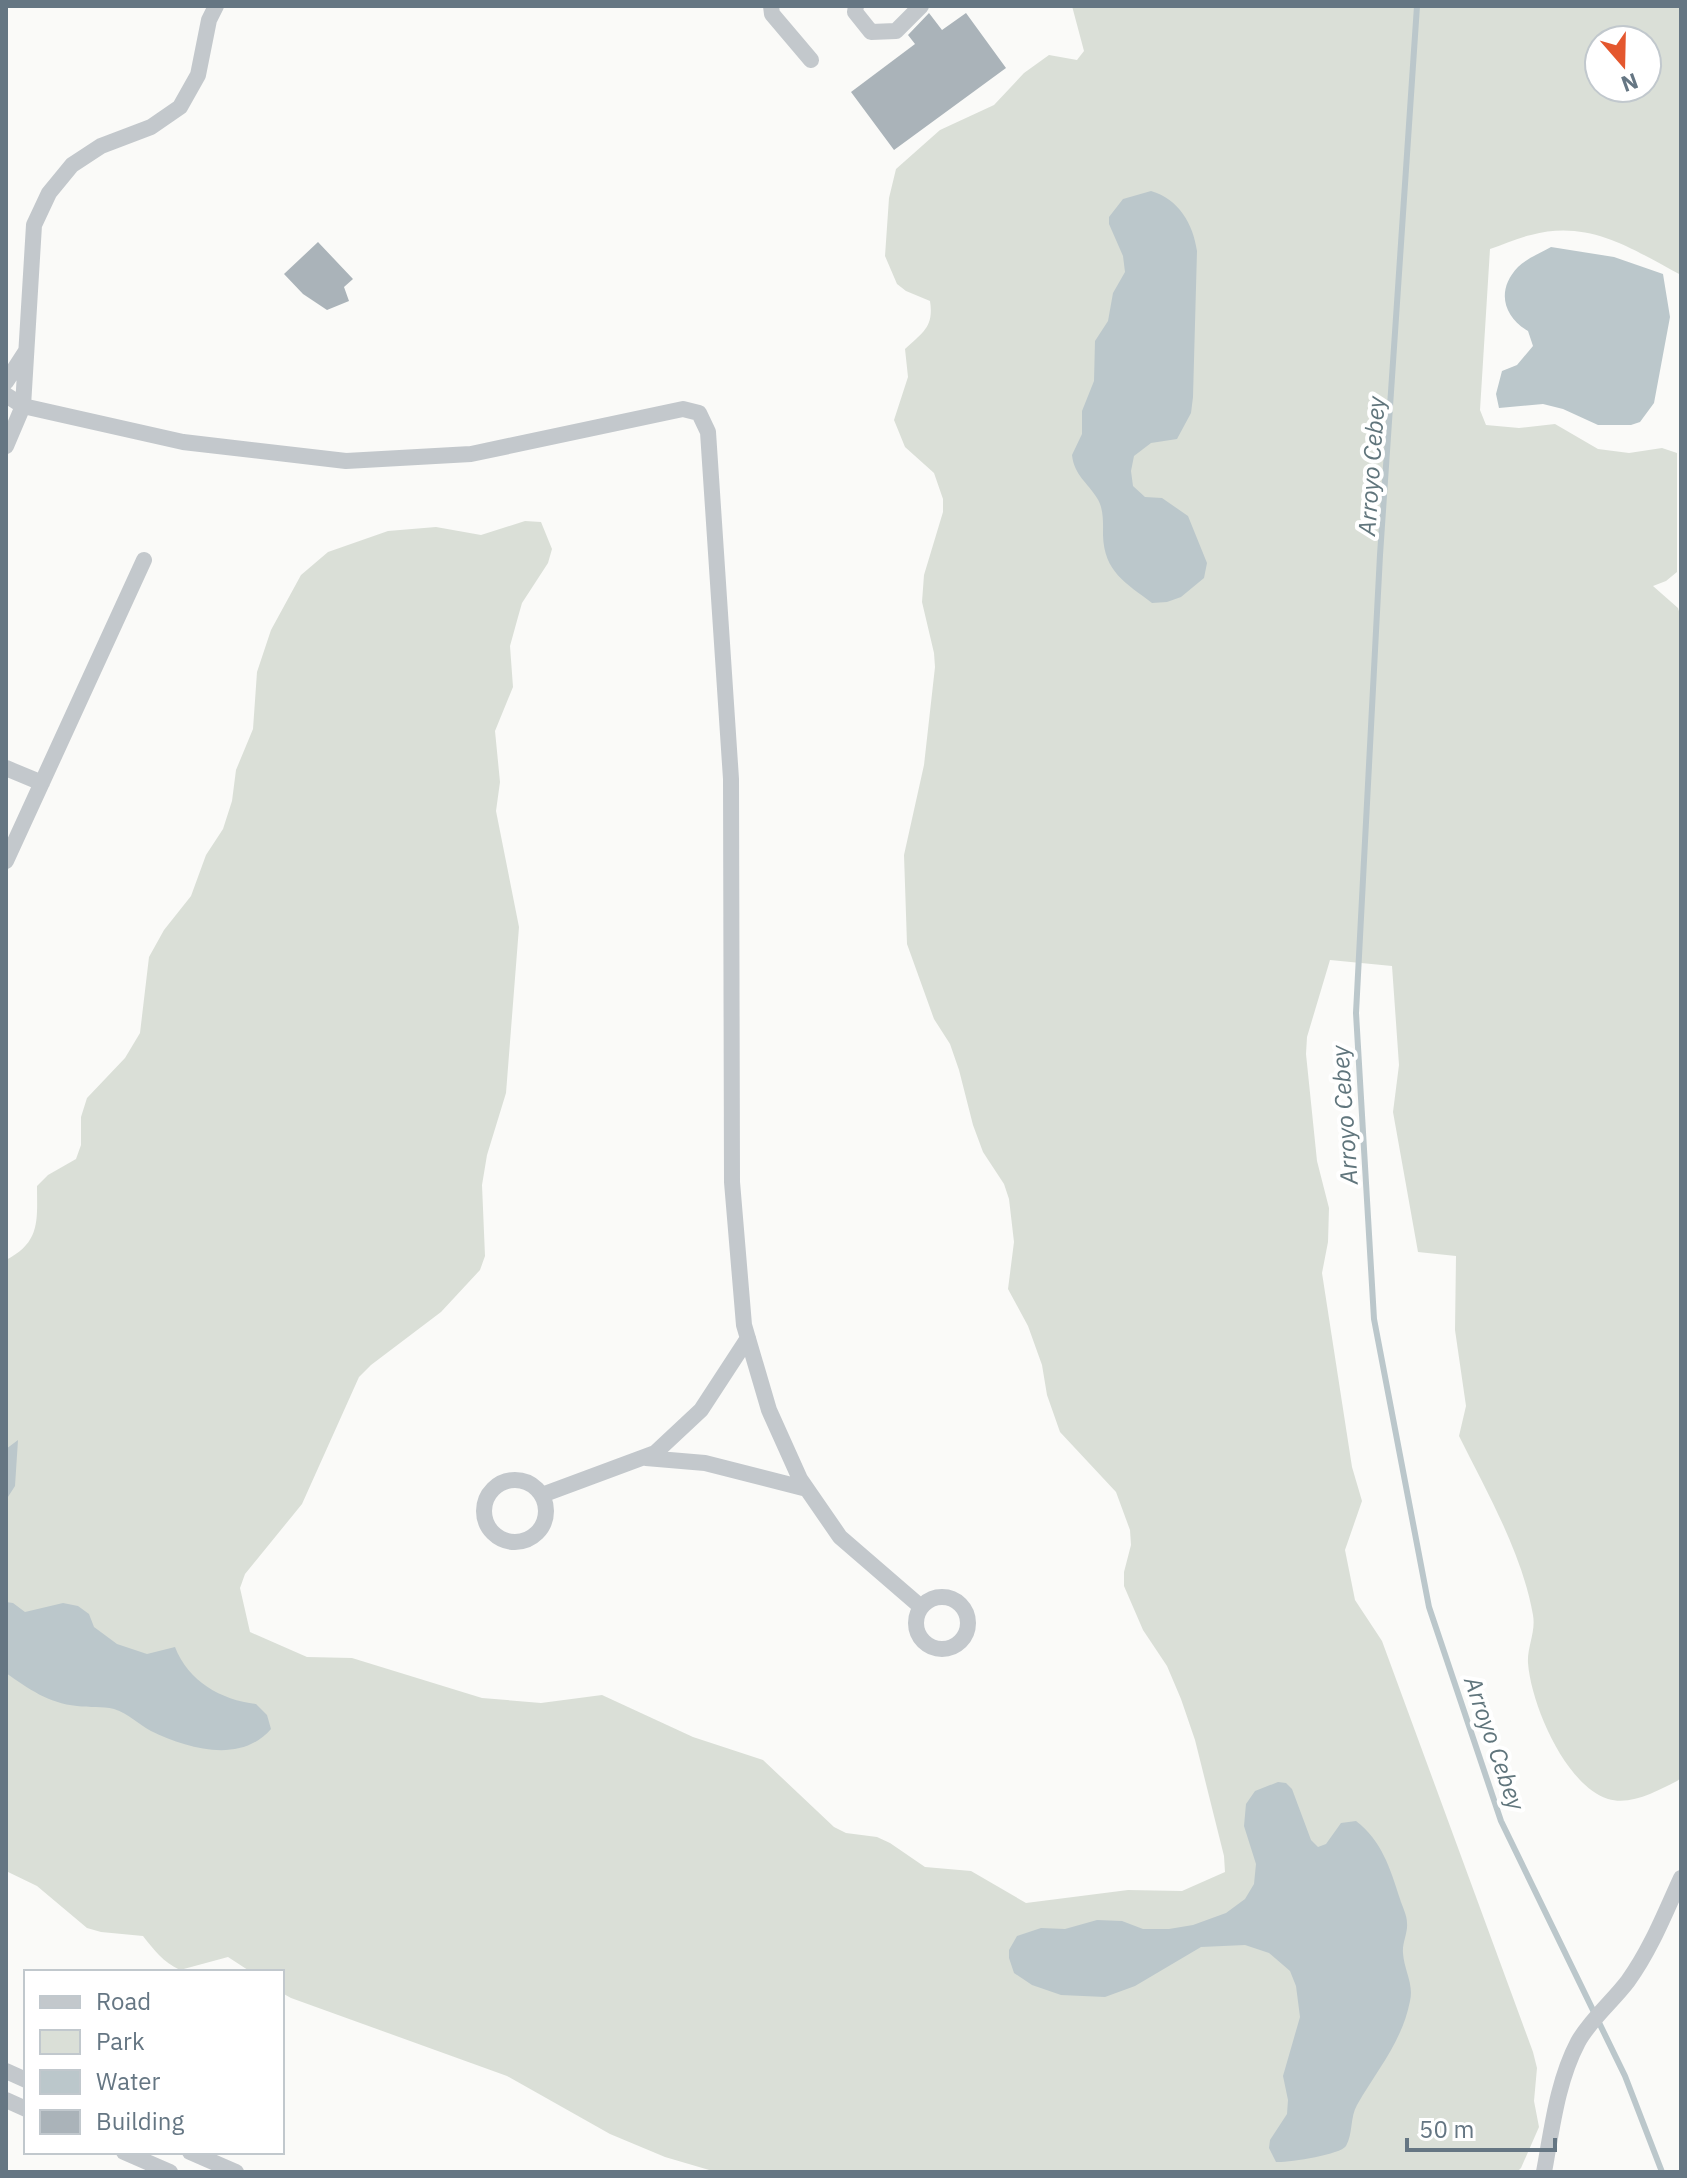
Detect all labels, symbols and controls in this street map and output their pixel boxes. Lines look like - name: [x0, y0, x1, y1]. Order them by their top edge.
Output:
- north arrow: [1583, 24, 1663, 104]
- text: N: [1618, 67, 1642, 100]
- water label: Arroyo Cebey: [1350, 394, 1392, 538]
- water label: Arroyo Cebey: [1323, 1043, 1365, 1187]
- water label: Arroyo Cebey: [1457, 1671, 1533, 1815]
- legend: [24, 1970, 284, 2154]
- text: Road: [96, 1985, 151, 2017]
- text: Park: [96, 2025, 145, 2057]
- text: Water: [96, 2065, 160, 2097]
- scale bar: [1407, 2102, 1555, 2152]
- text: Building: [96, 2105, 184, 2137]
- text: 50 m: [1419, 2113, 1474, 2145]

